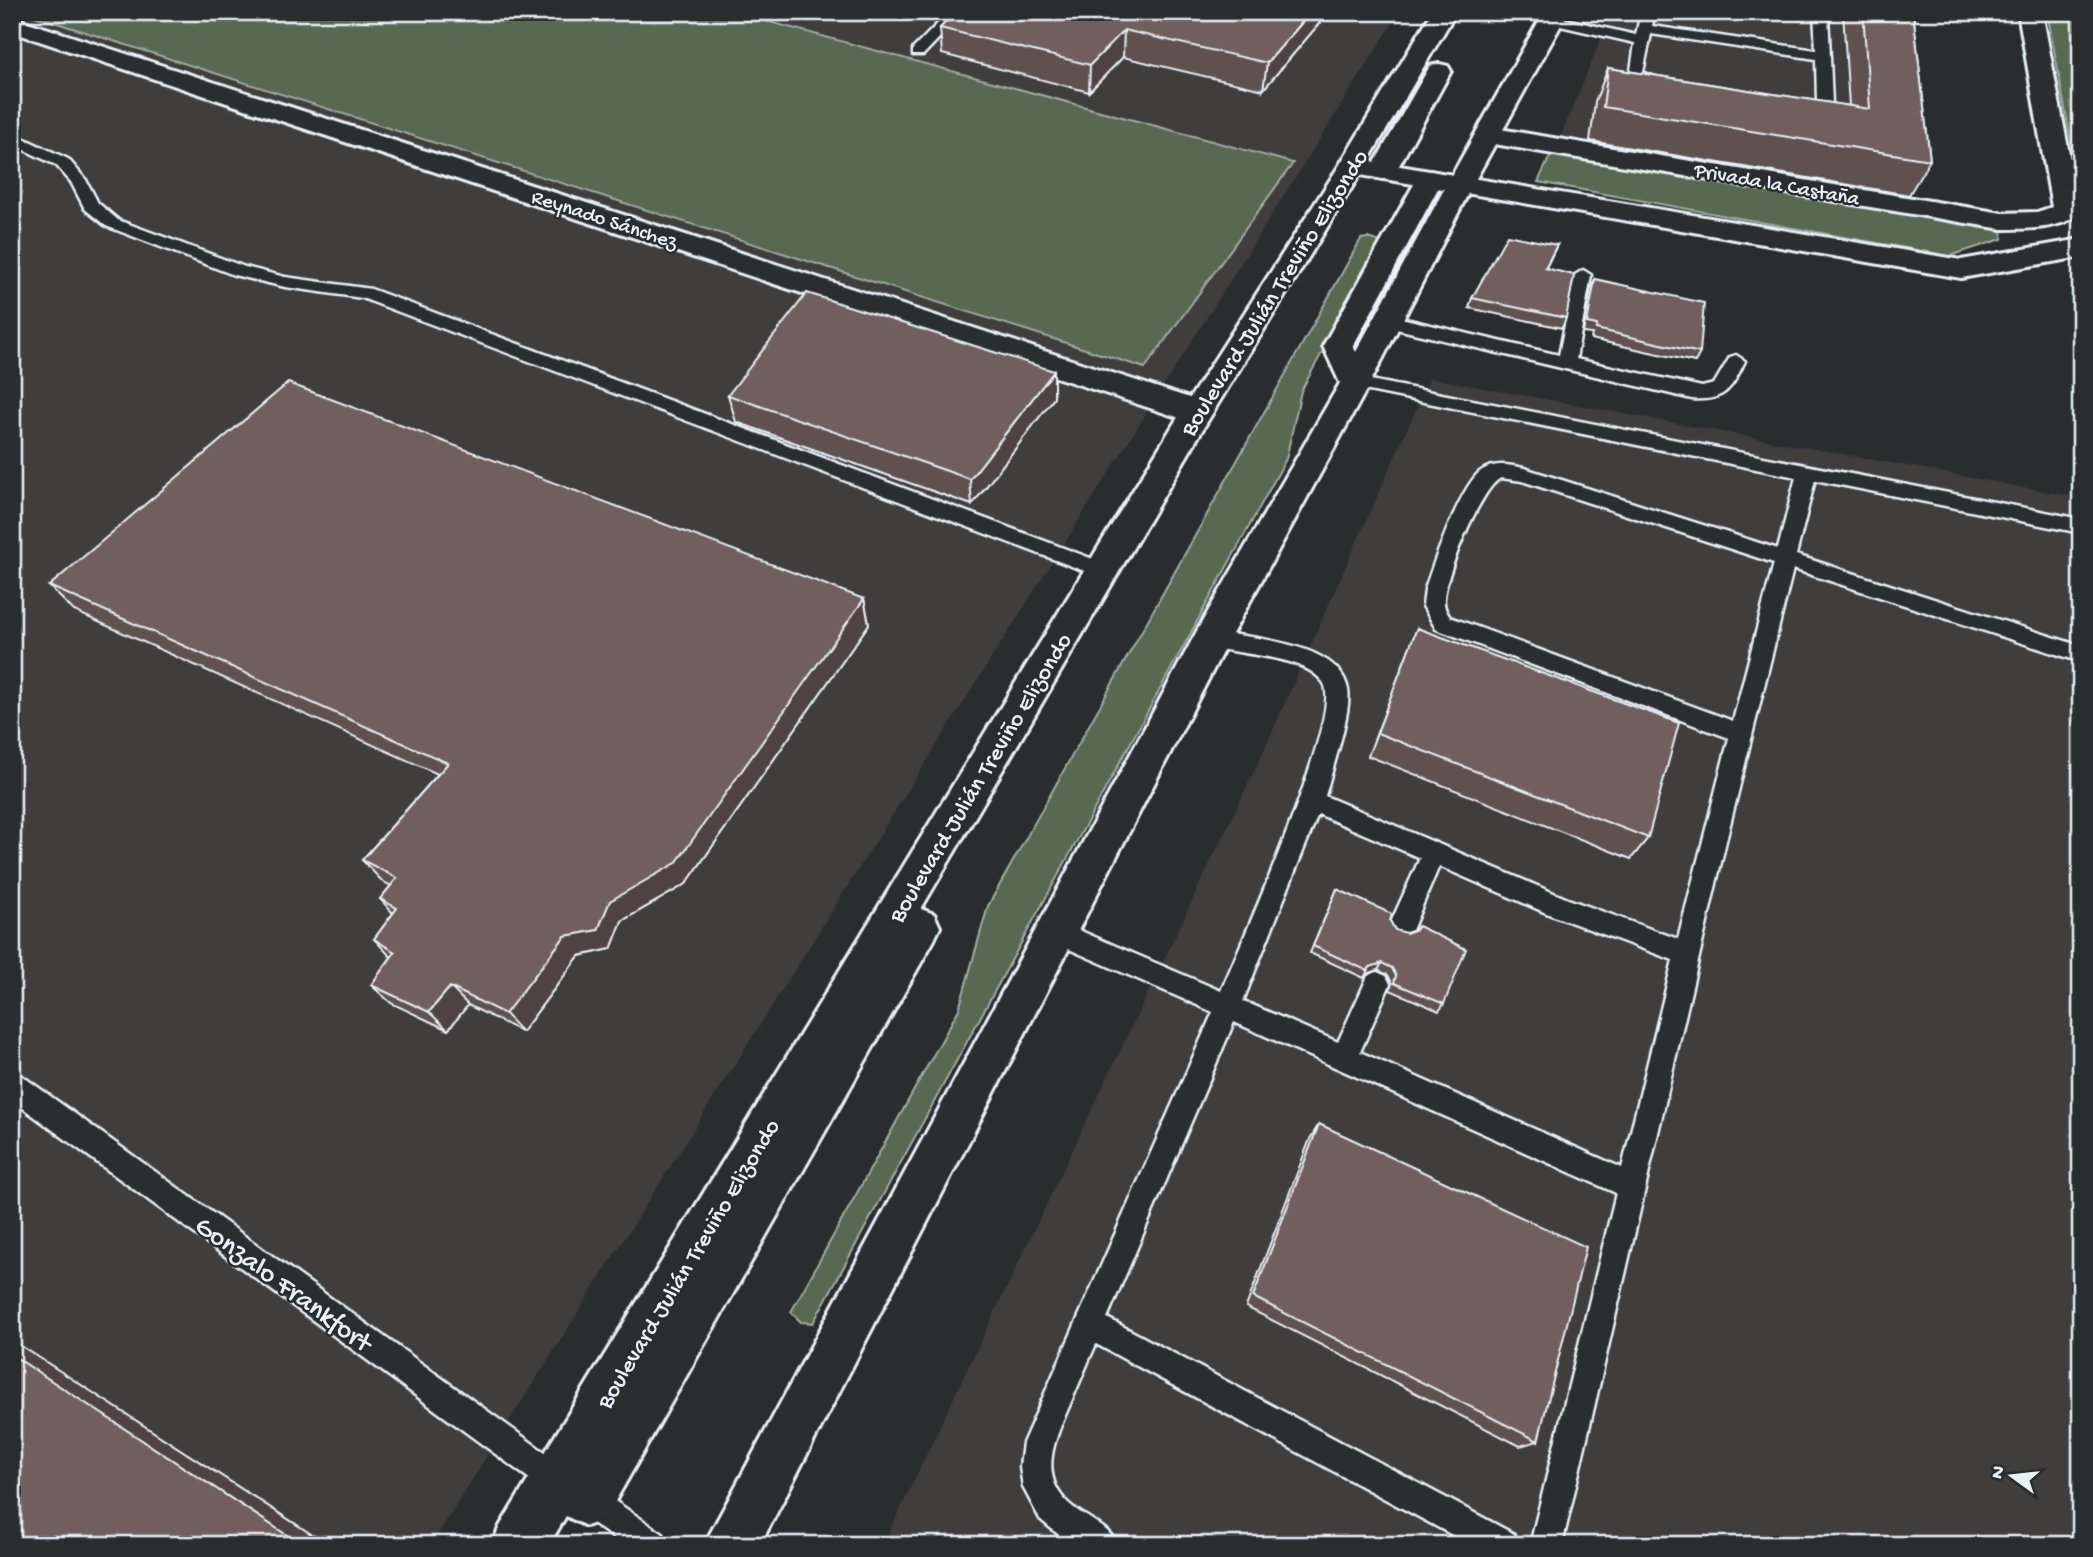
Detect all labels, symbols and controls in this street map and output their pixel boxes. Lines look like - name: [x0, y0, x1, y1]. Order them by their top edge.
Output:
- street label: Boulevard Julián Treviño Elizondo: [1175, 145, 1376, 443]
- street label: Privada la Castaña: [1691, 159, 1862, 214]
- street label: Reynado Sánchez: [528, 186, 681, 257]
- street label: Boulevard Julián Treviño Elizondo: [883, 629, 1080, 930]
- street label: Boulevard Julián Treviño Elizondo: [591, 1115, 788, 1416]
- street label: Gonzalo Frankfort: [187, 1210, 379, 1362]
- north arrow: [1978, 1442, 2048, 1512]
- text: N: [1986, 1464, 2012, 1481]

